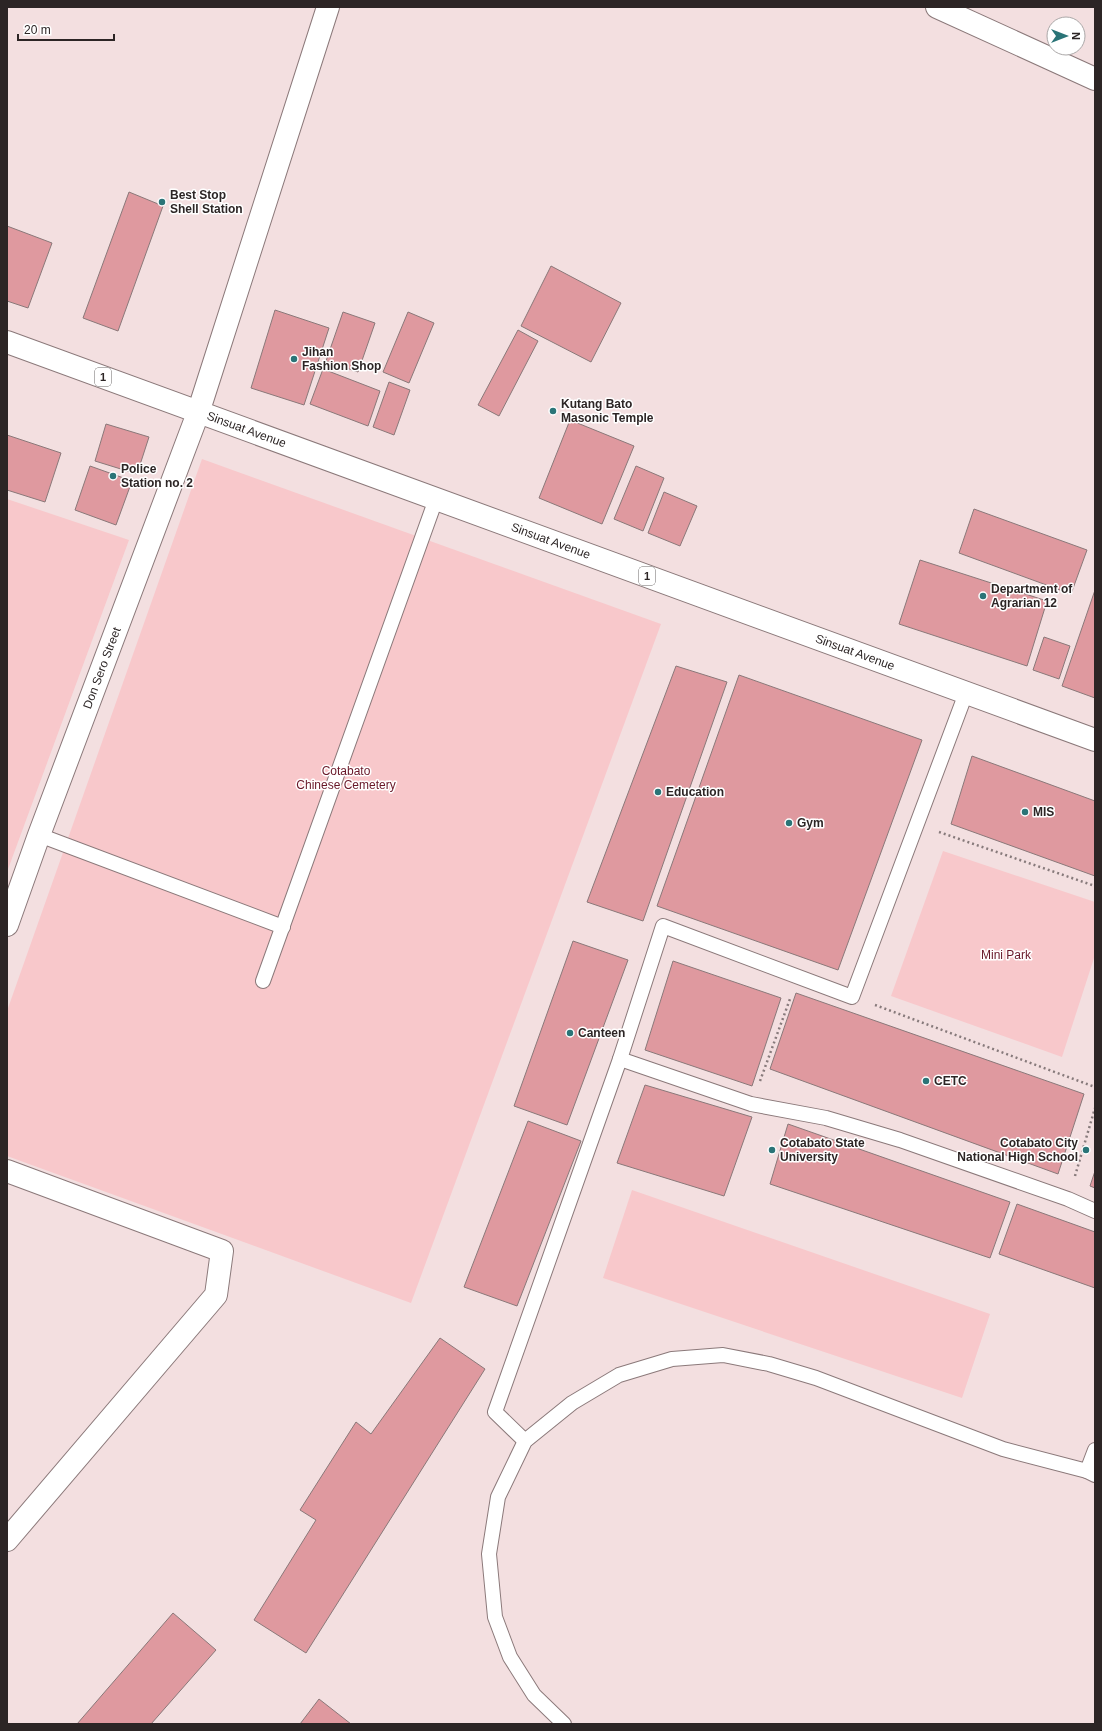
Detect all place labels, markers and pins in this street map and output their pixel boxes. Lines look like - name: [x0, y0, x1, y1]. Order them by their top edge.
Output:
- place label: Best Stop Shell Station: [170, 188, 243, 216]
- marker: Best Stop Shell Station: [157, 197, 167, 207]
- place label: Jihan Fashion Shop: [302, 345, 381, 373]
- marker: Jihan Fashion Shop: [289, 354, 299, 364]
- place label: Kutang Bato Masonic Temple: [561, 397, 654, 425]
- marker: Kutang Bato Masonic Temple: [548, 406, 558, 416]
- place label: Police Station no. 2: [121, 462, 193, 490]
- marker: Police Station no. 2: [108, 471, 118, 481]
- place label: Department of Agrarian 12: [991, 582, 1073, 610]
- marker: Department of Agrarian 12: [978, 591, 988, 601]
- place label: Education: [666, 785, 724, 799]
- marker: Education: [653, 787, 663, 797]
- place label: MIS: [1033, 805, 1054, 819]
- marker: MIS: [1020, 807, 1030, 817]
- place label: Gym: [797, 816, 824, 830]
- marker: Gym: [784, 818, 794, 828]
- place label: Canteen: [578, 1026, 625, 1040]
- marker: Canteen: [565, 1028, 575, 1038]
- place label: CETC: [934, 1074, 967, 1088]
- marker: CETC: [921, 1076, 931, 1086]
- place label: Cotabato State University: [780, 1136, 865, 1164]
- place label: Cotabato City National High School: [957, 1136, 1078, 1164]
- marker: Cotabato State University: [767, 1145, 777, 1155]
- marker: Cotabato City National High School: [1081, 1145, 1091, 1155]

